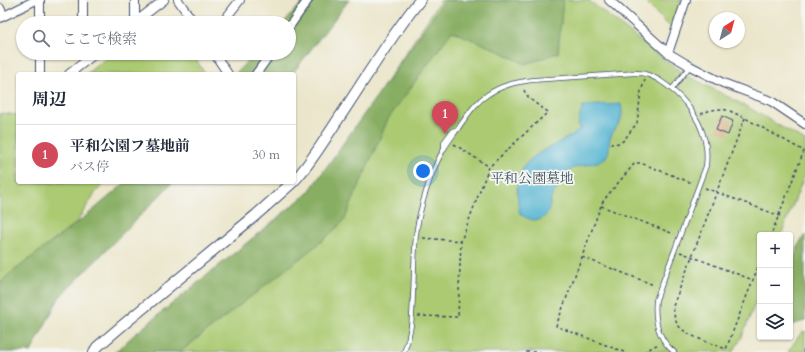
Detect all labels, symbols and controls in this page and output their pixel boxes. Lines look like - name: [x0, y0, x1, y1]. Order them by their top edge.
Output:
- north arrow: [709, 12, 745, 48]
- search box: [16, 16, 296, 60]
- icon: search: [30, 27, 52, 49]
- text: ここで検索: [62, 29, 137, 49]
- text: 周辺: [32, 88, 66, 111]
- pin: 1: [432, 101, 458, 134]
- text: 平和公園フ墓地前: [70, 136, 190, 156]
- text: 1: [42, 146, 48, 164]
- text: 30 m: [252, 146, 280, 164]
- text: バス停: [70, 158, 109, 176]
- your location: [413, 161, 433, 181]
- park label: 平和公園墓地: [490, 169, 574, 188]
- map controls: [757, 232, 793, 340]
- button: +: [757, 232, 793, 268]
- button: −: [757, 268, 793, 304]
- button: layers: [757, 304, 793, 340]

